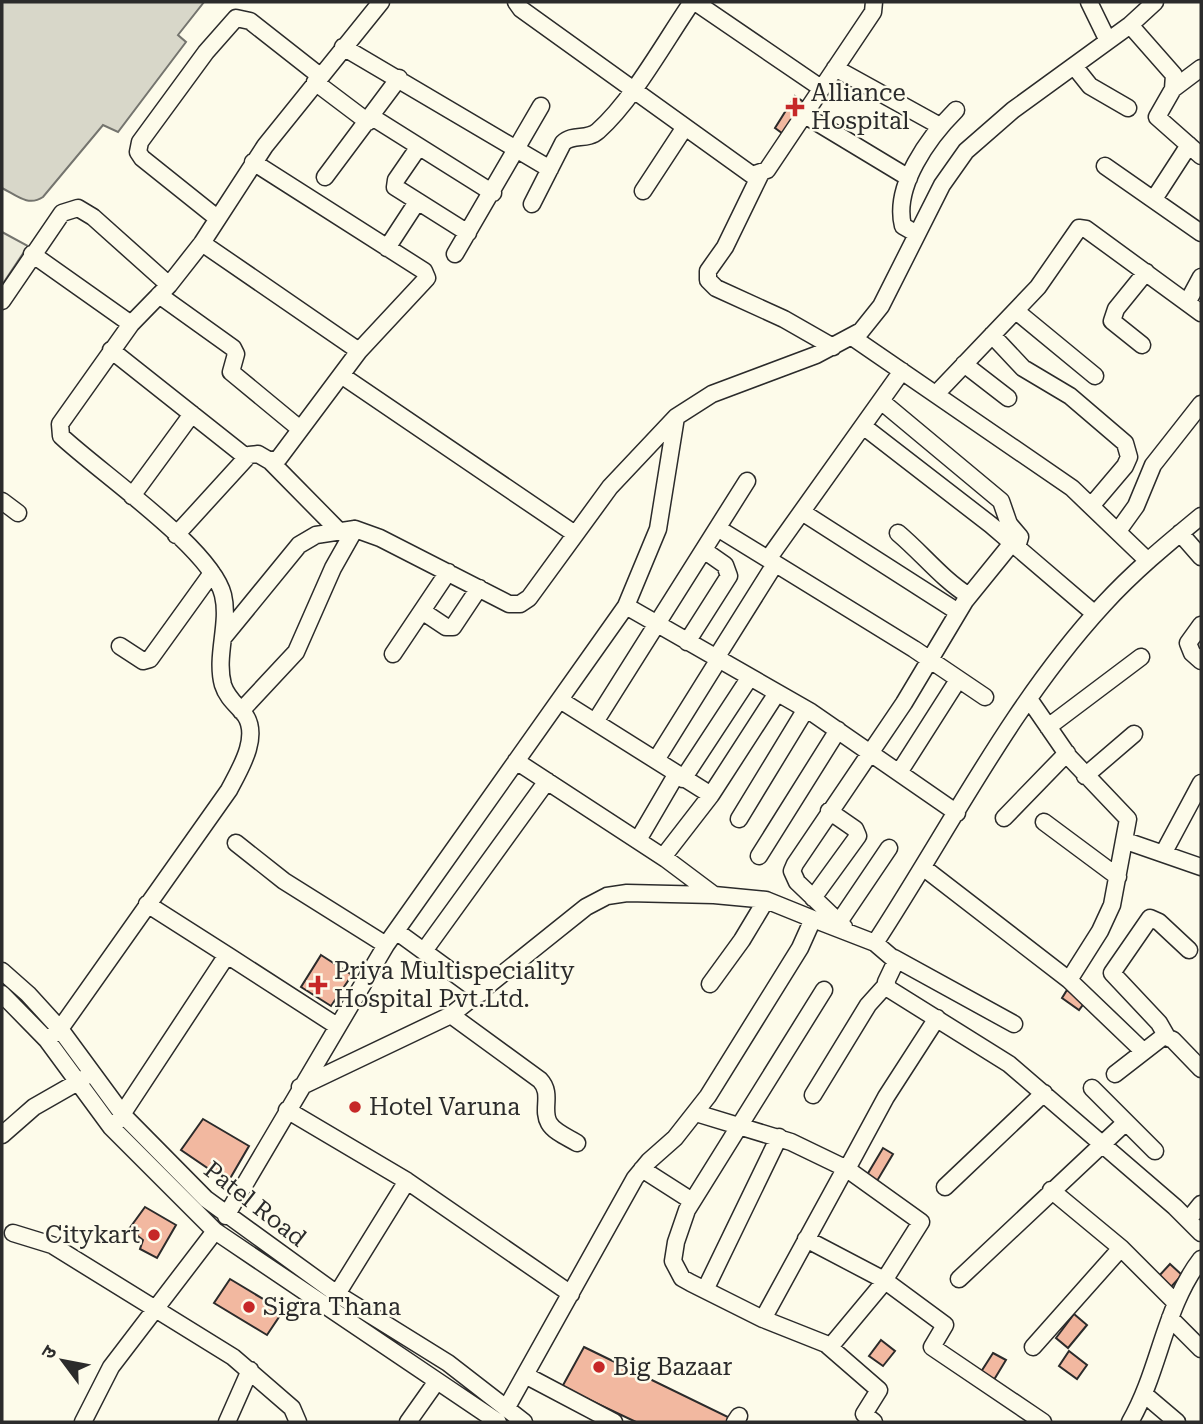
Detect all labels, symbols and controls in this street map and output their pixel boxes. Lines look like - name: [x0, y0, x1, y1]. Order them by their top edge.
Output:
- place label: Alliance Hospital: [811, 79, 909, 135]
- marker: Alliance Hospital: [785, 97, 805, 117]
- place label: Priya Multispeciality Hospital Pvt.Ltd.: [334, 957, 575, 1013]
- marker: Priya Multispeciality Hospital Pvt.Ltd.: [308, 975, 328, 995]
- place label: Hotel Varuna: [369, 1093, 520, 1121]
- marker: Hotel Varuna: [347, 1099, 363, 1115]
- street label: Patel Road: [198, 1156, 312, 1252]
- place label: Citykart: [45, 1221, 140, 1249]
- marker: Citykart: [146, 1227, 162, 1243]
- place label: Sigra Thana: [263, 1293, 401, 1321]
- marker: Sigra Thana: [241, 1299, 257, 1315]
- north arrow: [28, 1326, 98, 1396]
- text: उ: [36, 1341, 62, 1363]
- place label: Big Bazaar: [613, 1353, 732, 1381]
- marker: Big Bazaar: [591, 1359, 607, 1375]

